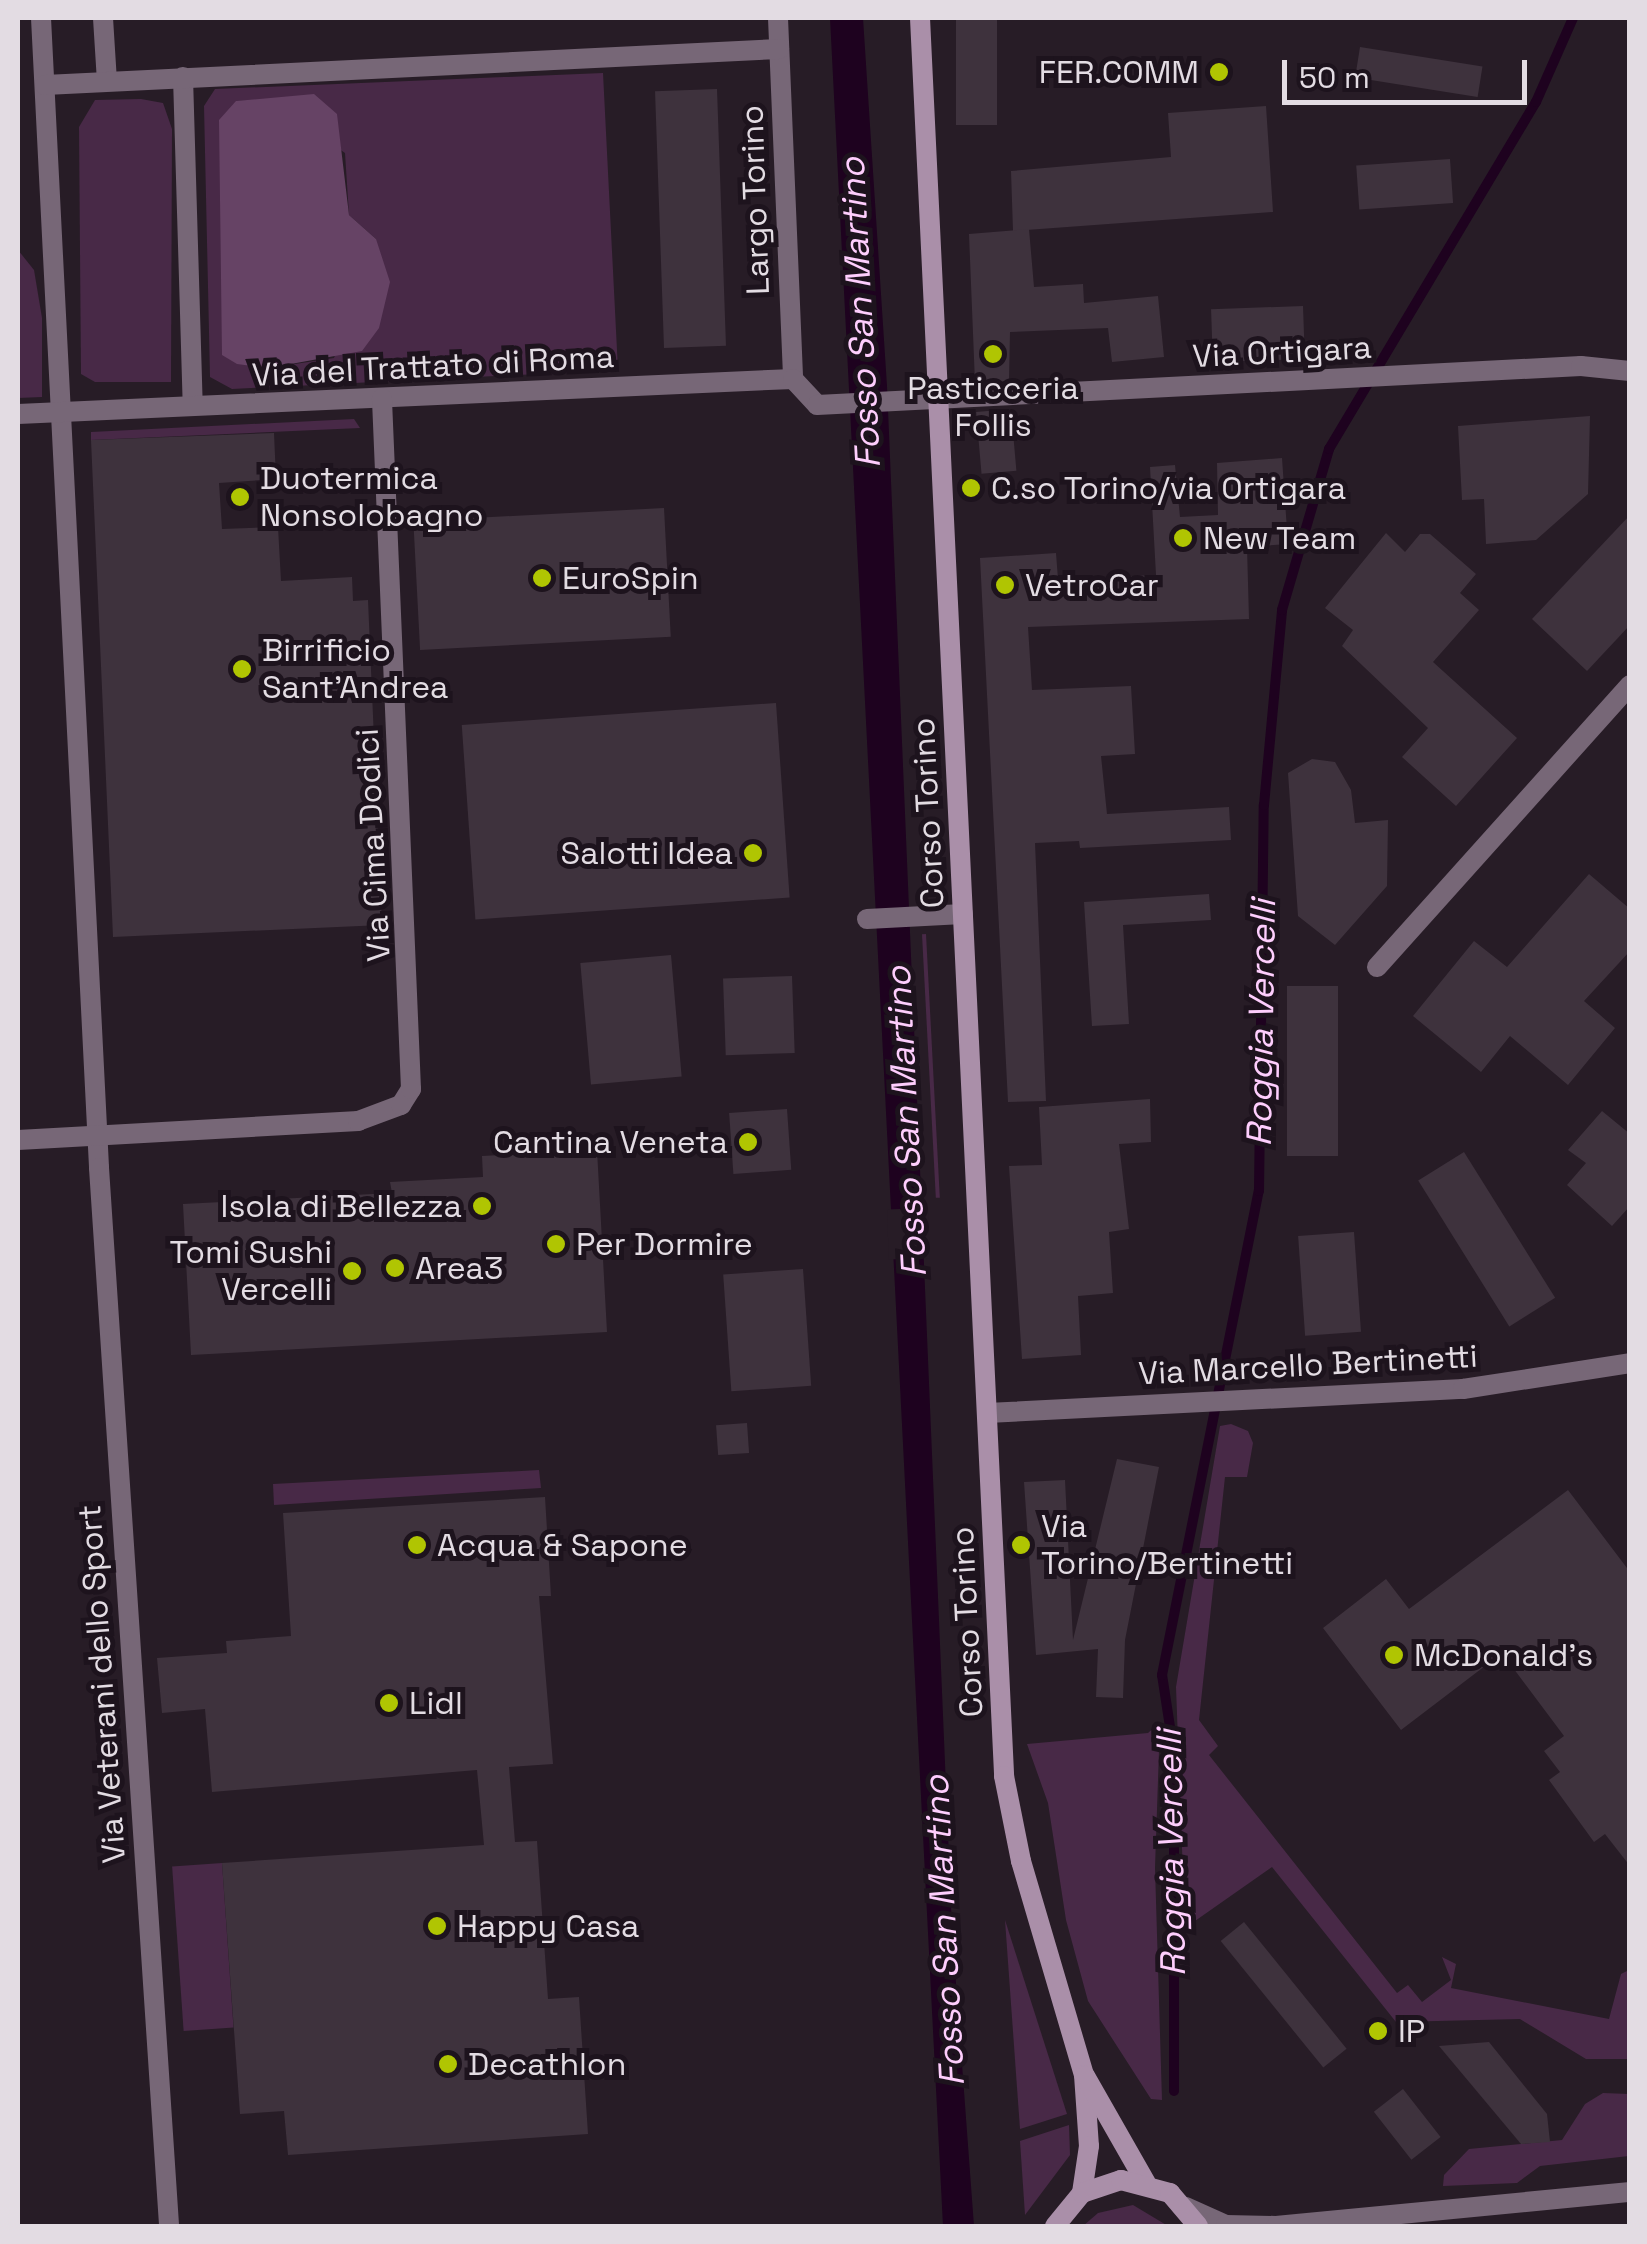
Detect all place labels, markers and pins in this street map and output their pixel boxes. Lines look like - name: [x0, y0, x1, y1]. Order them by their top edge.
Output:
- place label: FER.COMM: [1039, 53, 1199, 91]
- marker: FER.COMM: [1208, 61, 1230, 83]
- marker: Pasticceria Follis: [982, 343, 1004, 365]
- place label: Pasticceria Follis: [907, 370, 1079, 445]
- place label: Duotermica Nonsolobagno: [260, 460, 483, 535]
- place label: C.so Torino/via Ortigara: [991, 469, 1347, 507]
- marker: C.so Torino/via Ortigara: [960, 477, 982, 499]
- marker: Duotermica Nonsolobagno: [229, 486, 251, 508]
- place label: New Team: [1203, 519, 1357, 557]
- marker: New Team: [1172, 527, 1194, 549]
- place label: EuroSpin: [562, 559, 699, 597]
- place label: VetroCar: [1025, 566, 1159, 604]
- marker: EuroSpin: [531, 567, 553, 589]
- marker: VetroCar: [994, 574, 1016, 596]
- place label: Birrificio Sant'Andrea: [262, 632, 448, 707]
- marker: Birrificio Sant'Andrea: [231, 658, 253, 680]
- place label: Salotti Idea: [561, 834, 733, 872]
- marker: Salotti Idea: [742, 842, 764, 864]
- place label: Cantina Veneta: [493, 1123, 728, 1161]
- marker: Cantina Veneta: [737, 1131, 759, 1153]
- place label: Isola di Bellezza: [221, 1187, 462, 1225]
- marker: Isola di Bellezza: [471, 1195, 493, 1217]
- place label: Per Dormire: [576, 1225, 753, 1263]
- marker: Per Dormire: [545, 1233, 567, 1255]
- place label: Tomi Sushi Vercelli: [170, 1234, 332, 1309]
- place label: Area3: [415, 1249, 503, 1287]
- marker: Area3: [384, 1257, 406, 1279]
- marker: Tomi Sushi Vercelli: [341, 1260, 363, 1282]
- place label: Via Torino/Bertinetti: [1041, 1508, 1293, 1583]
- place label: Acqua & Sapone: [437, 1526, 688, 1564]
- marker: Acqua & Sapone: [406, 1534, 428, 1556]
- marker: Via Torino/Bertinetti: [1010, 1534, 1032, 1556]
- place label: McDonald's: [1414, 1636, 1593, 1674]
- marker: McDonald's: [1383, 1644, 1405, 1666]
- place label: Lidl: [409, 1684, 463, 1722]
- marker: Lidl: [378, 1692, 400, 1714]
- place label: Happy Casa: [457, 1907, 639, 1945]
- marker: Happy Casa: [426, 1915, 448, 1937]
- place label: IP: [1398, 2012, 1425, 2050]
- marker: IP: [1367, 2020, 1389, 2042]
- place label: Decathlon: [468, 2045, 626, 2083]
- marker: Decathlon: [437, 2053, 459, 2075]

